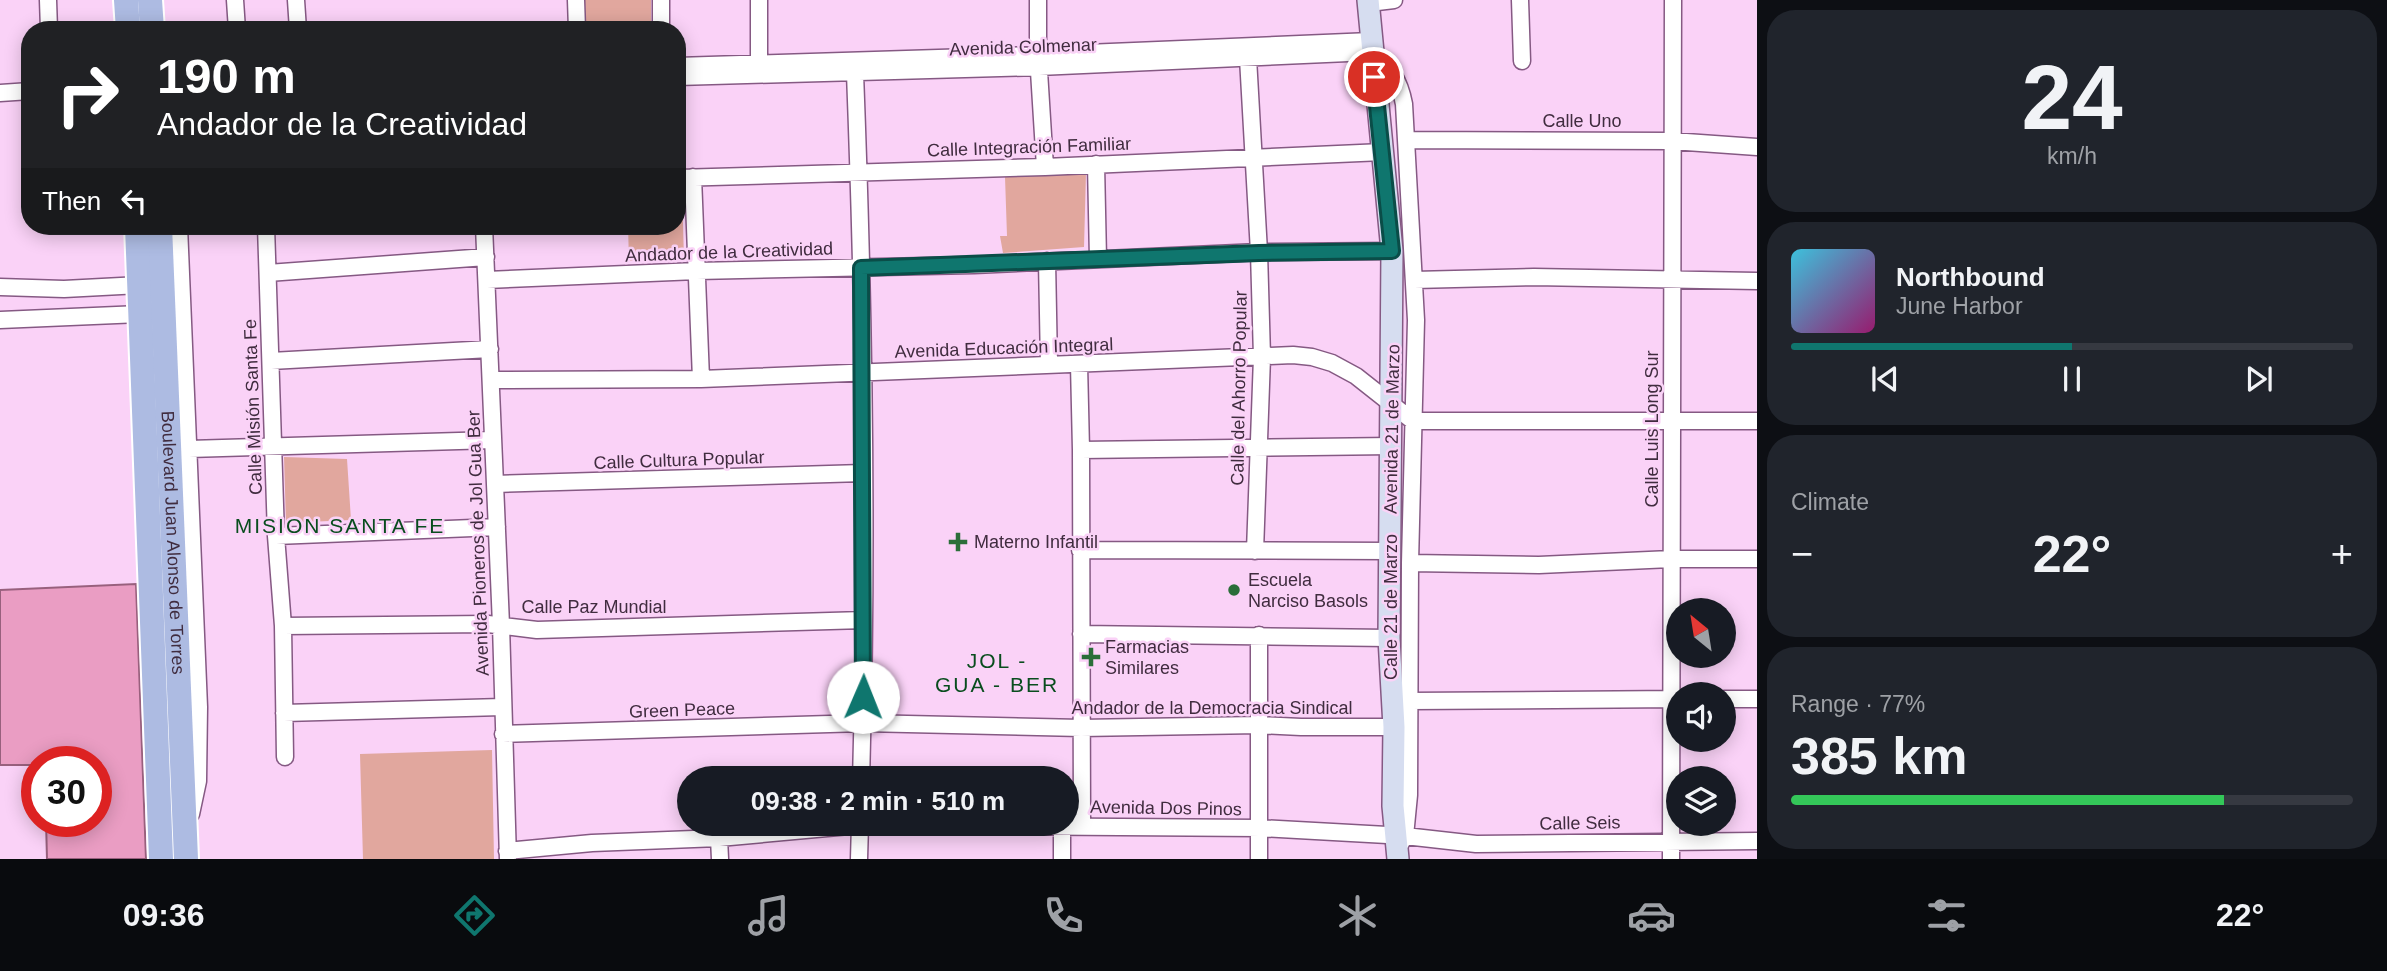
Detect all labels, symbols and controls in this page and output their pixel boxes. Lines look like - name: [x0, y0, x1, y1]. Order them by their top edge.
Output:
- street label: Avenida Colmenar: [949, 34, 1097, 60]
- pin: [1344, 47, 1404, 107]
- text: 24: [2021, 47, 2123, 148]
- icon: right: [42, 49, 133, 140]
- text: 190 m: [157, 49, 296, 103]
- icon: arrive: [1355, 58, 1393, 96]
- text: Andador de la Creatividad: [157, 106, 527, 142]
- street label: Calle Uno: [1542, 111, 1622, 131]
- street label: Calle Integración Familiar: [927, 133, 1131, 161]
- text: km/h: [2047, 143, 2097, 169]
- icon: left: [115, 182, 153, 220]
- text: Then: [42, 186, 101, 216]
- street label: Andador de la Creatividad: [625, 238, 833, 266]
- text: Northbound: [1896, 262, 2045, 292]
- street label: Calle del Ahorro Popular: [1227, 290, 1251, 486]
- text: June Harbor: [1896, 293, 2023, 319]
- street label: Calle Misión Santa Fe: [240, 319, 266, 495]
- street label: Avenida Educación Integral: [894, 334, 1114, 362]
- street label: Avenida 21 de Marzo: [1381, 344, 1403, 514]
- street label: Calle Luis Long Sur: [1642, 350, 1662, 508]
- icon: previous: [1866, 360, 1904, 398]
- icon: pause: [2053, 360, 2091, 398]
- icon: next: [2240, 360, 2278, 398]
- street label: Boulevard Juan Alonso de Torres: [158, 410, 188, 675]
- street label: Avenida Pioneros de Jol Gua Ber: [463, 410, 493, 676]
- street label: Calle Cultura Popular: [593, 447, 765, 473]
- text: Climate: [1791, 489, 1869, 515]
- district label: MISION SANTA FE: [235, 514, 445, 537]
- text: 22°: [2033, 525, 2111, 583]
- marker: Materno Infantil: [948, 532, 968, 552]
- place label: Materno Infantil: [974, 532, 1098, 552]
- text: −: [1791, 533, 1813, 575]
- text: +: [2331, 533, 2353, 575]
- street label: Calle 21 de Marzo: [1381, 534, 1401, 680]
- place label: Escuela Narciso Basols: [1248, 570, 1368, 611]
- marker: Escuela Narciso Basols: [1226, 582, 1242, 598]
- street label: Calle Paz Mundial: [521, 597, 667, 617]
- north arrow: [1666, 598, 1736, 668]
- map controls: [1666, 598, 1736, 836]
- place label: Farmacias Similares: [1105, 637, 1189, 678]
- district label: JOL - GUA - BER: [935, 649, 1059, 696]
- marker: Farmacias Similares: [1083, 649, 1099, 665]
- position arrow: [826, 660, 900, 734]
- button: sound: [1666, 682, 1736, 752]
- text: Range · 77%: [1791, 691, 1925, 717]
- street label: Green Peace: [629, 698, 735, 722]
- street label: Andador de la Democracia Sindical: [1071, 698, 1353, 718]
- text: 385 km: [1791, 727, 1967, 785]
- speed limit sign: 30: [21, 746, 112, 837]
- button: layers: [1666, 766, 1736, 836]
- text: 09:38 · 2 min · 510 m: [751, 786, 1005, 816]
- street label: Avenida Dos Pinos: [1090, 797, 1242, 819]
- street label: Calle Seis: [1539, 812, 1621, 834]
- icon: directions: [450, 891, 499, 940]
- icon: music: [744, 891, 793, 940]
- icon: phone: [1039, 891, 1088, 940]
- icon: climate: [1333, 891, 1382, 940]
- icon: car: [1627, 891, 1676, 940]
- icon: filters: [1922, 891, 1971, 940]
- text: 09:36: [123, 897, 205, 933]
- text: 22°: [2216, 897, 2264, 933]

